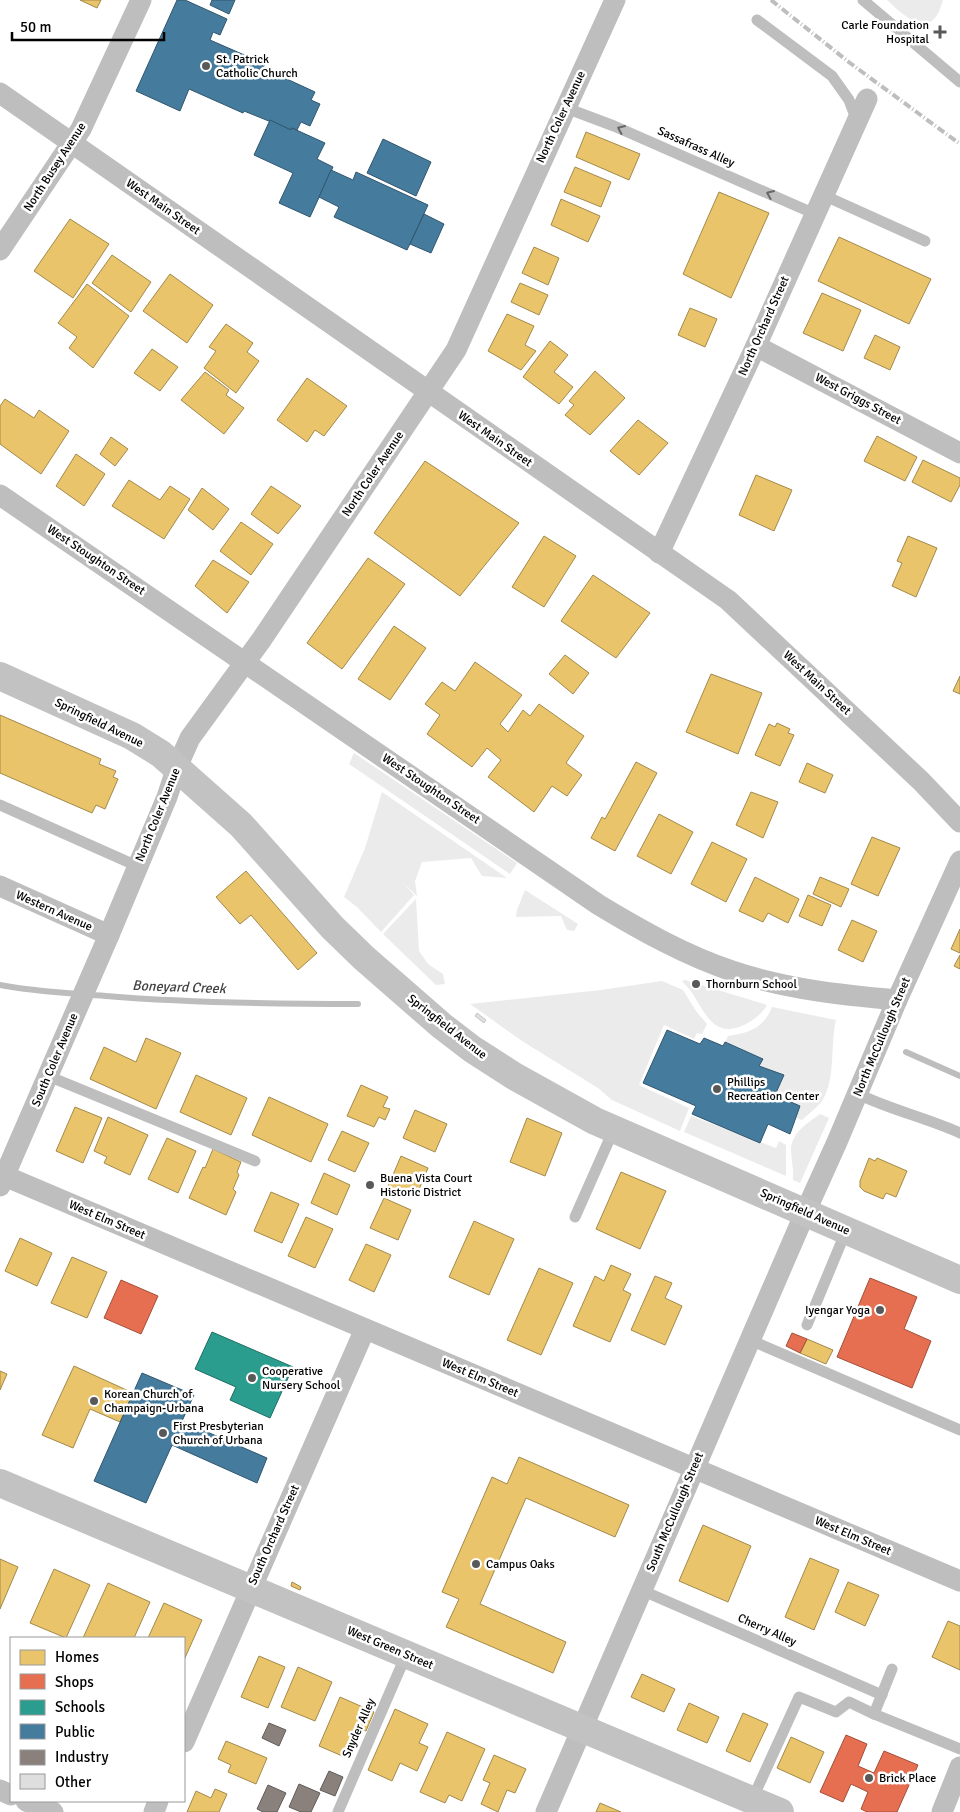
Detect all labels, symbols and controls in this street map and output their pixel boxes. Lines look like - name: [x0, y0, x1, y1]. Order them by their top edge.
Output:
- scale bar: [12, 10, 165, 42]
- text: 50 m: [20, 18, 51, 36]
- place label: Carle Foundation Hospital: [841, 18, 929, 47]
- marker: Carle Foundation Hospital: [933, 25, 947, 39]
- place label: St. Patrick Catholic Church: [216, 52, 298, 81]
- marker: St. Patrick Catholic Church: [200, 60, 212, 72]
- street label: North Coler Avenue: [533, 69, 589, 165]
- street label: North Busey Avenue: [21, 120, 89, 214]
- street label: Sassafrass Alley: [655, 123, 737, 171]
- one-way arrow: [617, 125, 626, 136]
- street label: West Main Street: [123, 176, 203, 238]
- one-way arrow: [766, 190, 775, 201]
- street label: North Orchard Street: [735, 274, 793, 378]
- street label: West Griggs Street: [812, 370, 904, 428]
- street label: West Main Street: [455, 408, 535, 470]
- street label: North Coler Avenue: [339, 428, 407, 520]
- street label: West Stoughton Street: [44, 522, 148, 598]
- street label: West Main Street: [780, 648, 854, 718]
- street label: Springfield Avenue: [52, 695, 146, 751]
- street label: West Stoughton Street: [379, 751, 483, 827]
- street label: North Coler Avenue: [132, 766, 184, 864]
- street label: Western Avenue: [13, 887, 95, 935]
- street label: North McCullough Street: [850, 975, 914, 1099]
- water label: Boneyard Creek: [132, 977, 228, 997]
- place label: Thornburn School: [706, 977, 797, 992]
- marker: Thornburn School: [690, 978, 702, 990]
- street label: Springfield Avenue: [404, 991, 490, 1063]
- street label: South Coler Avenue: [29, 1011, 81, 1109]
- place label: Phillips Recreation Center: [727, 1075, 820, 1104]
- marker: Phillips Recreation Center: [711, 1083, 723, 1095]
- place label: Buena Vista Court Historic District: [380, 1171, 472, 1200]
- marker: Buena Vista Court Historic District: [364, 1179, 376, 1191]
- street label: Springfield Avenue: [758, 1185, 852, 1239]
- street label: West Elm Street: [67, 1197, 147, 1243]
- place label: Iyengar Yoga: [805, 1303, 870, 1318]
- marker: Iyengar Yoga: [874, 1304, 886, 1316]
- street label: West Elm Street: [440, 1355, 520, 1401]
- place label: Cooperative Nursery School: [262, 1364, 341, 1393]
- marker: Cooperative Nursery School: [246, 1372, 258, 1384]
- place label: Korean Church of Champaign-Urbana: [104, 1387, 204, 1416]
- marker: Korean Church of Champaign-Urbana: [88, 1395, 100, 1407]
- place label: First Presbyterian Church of Urbana: [173, 1419, 264, 1448]
- marker: First Presbyterian Church of Urbana: [157, 1427, 169, 1439]
- street label: South McCullough Street: [643, 1450, 707, 1574]
- street label: South Orchard Street: [245, 1483, 303, 1587]
- street label: West Elm Street: [813, 1513, 893, 1559]
- place label: Campus Oaks: [486, 1557, 555, 1572]
- marker: Campus Oaks: [470, 1558, 482, 1570]
- street label: Cherry Alley: [735, 1610, 799, 1650]
- street label: West Green Street: [345, 1623, 435, 1673]
- legend: [10, 1637, 185, 1802]
- text: Homes: [55, 1648, 99, 1666]
- text: Shops: [55, 1673, 94, 1691]
- street label: Snyder Alley: [339, 1696, 379, 1760]
- text: Schools: [55, 1698, 106, 1716]
- text: Public: [55, 1723, 95, 1741]
- text: Industry: [55, 1748, 108, 1766]
- place label: Brick Place: [879, 1771, 936, 1786]
- marker: Brick Place: [863, 1772, 875, 1784]
- text: Other: [55, 1773, 92, 1791]

